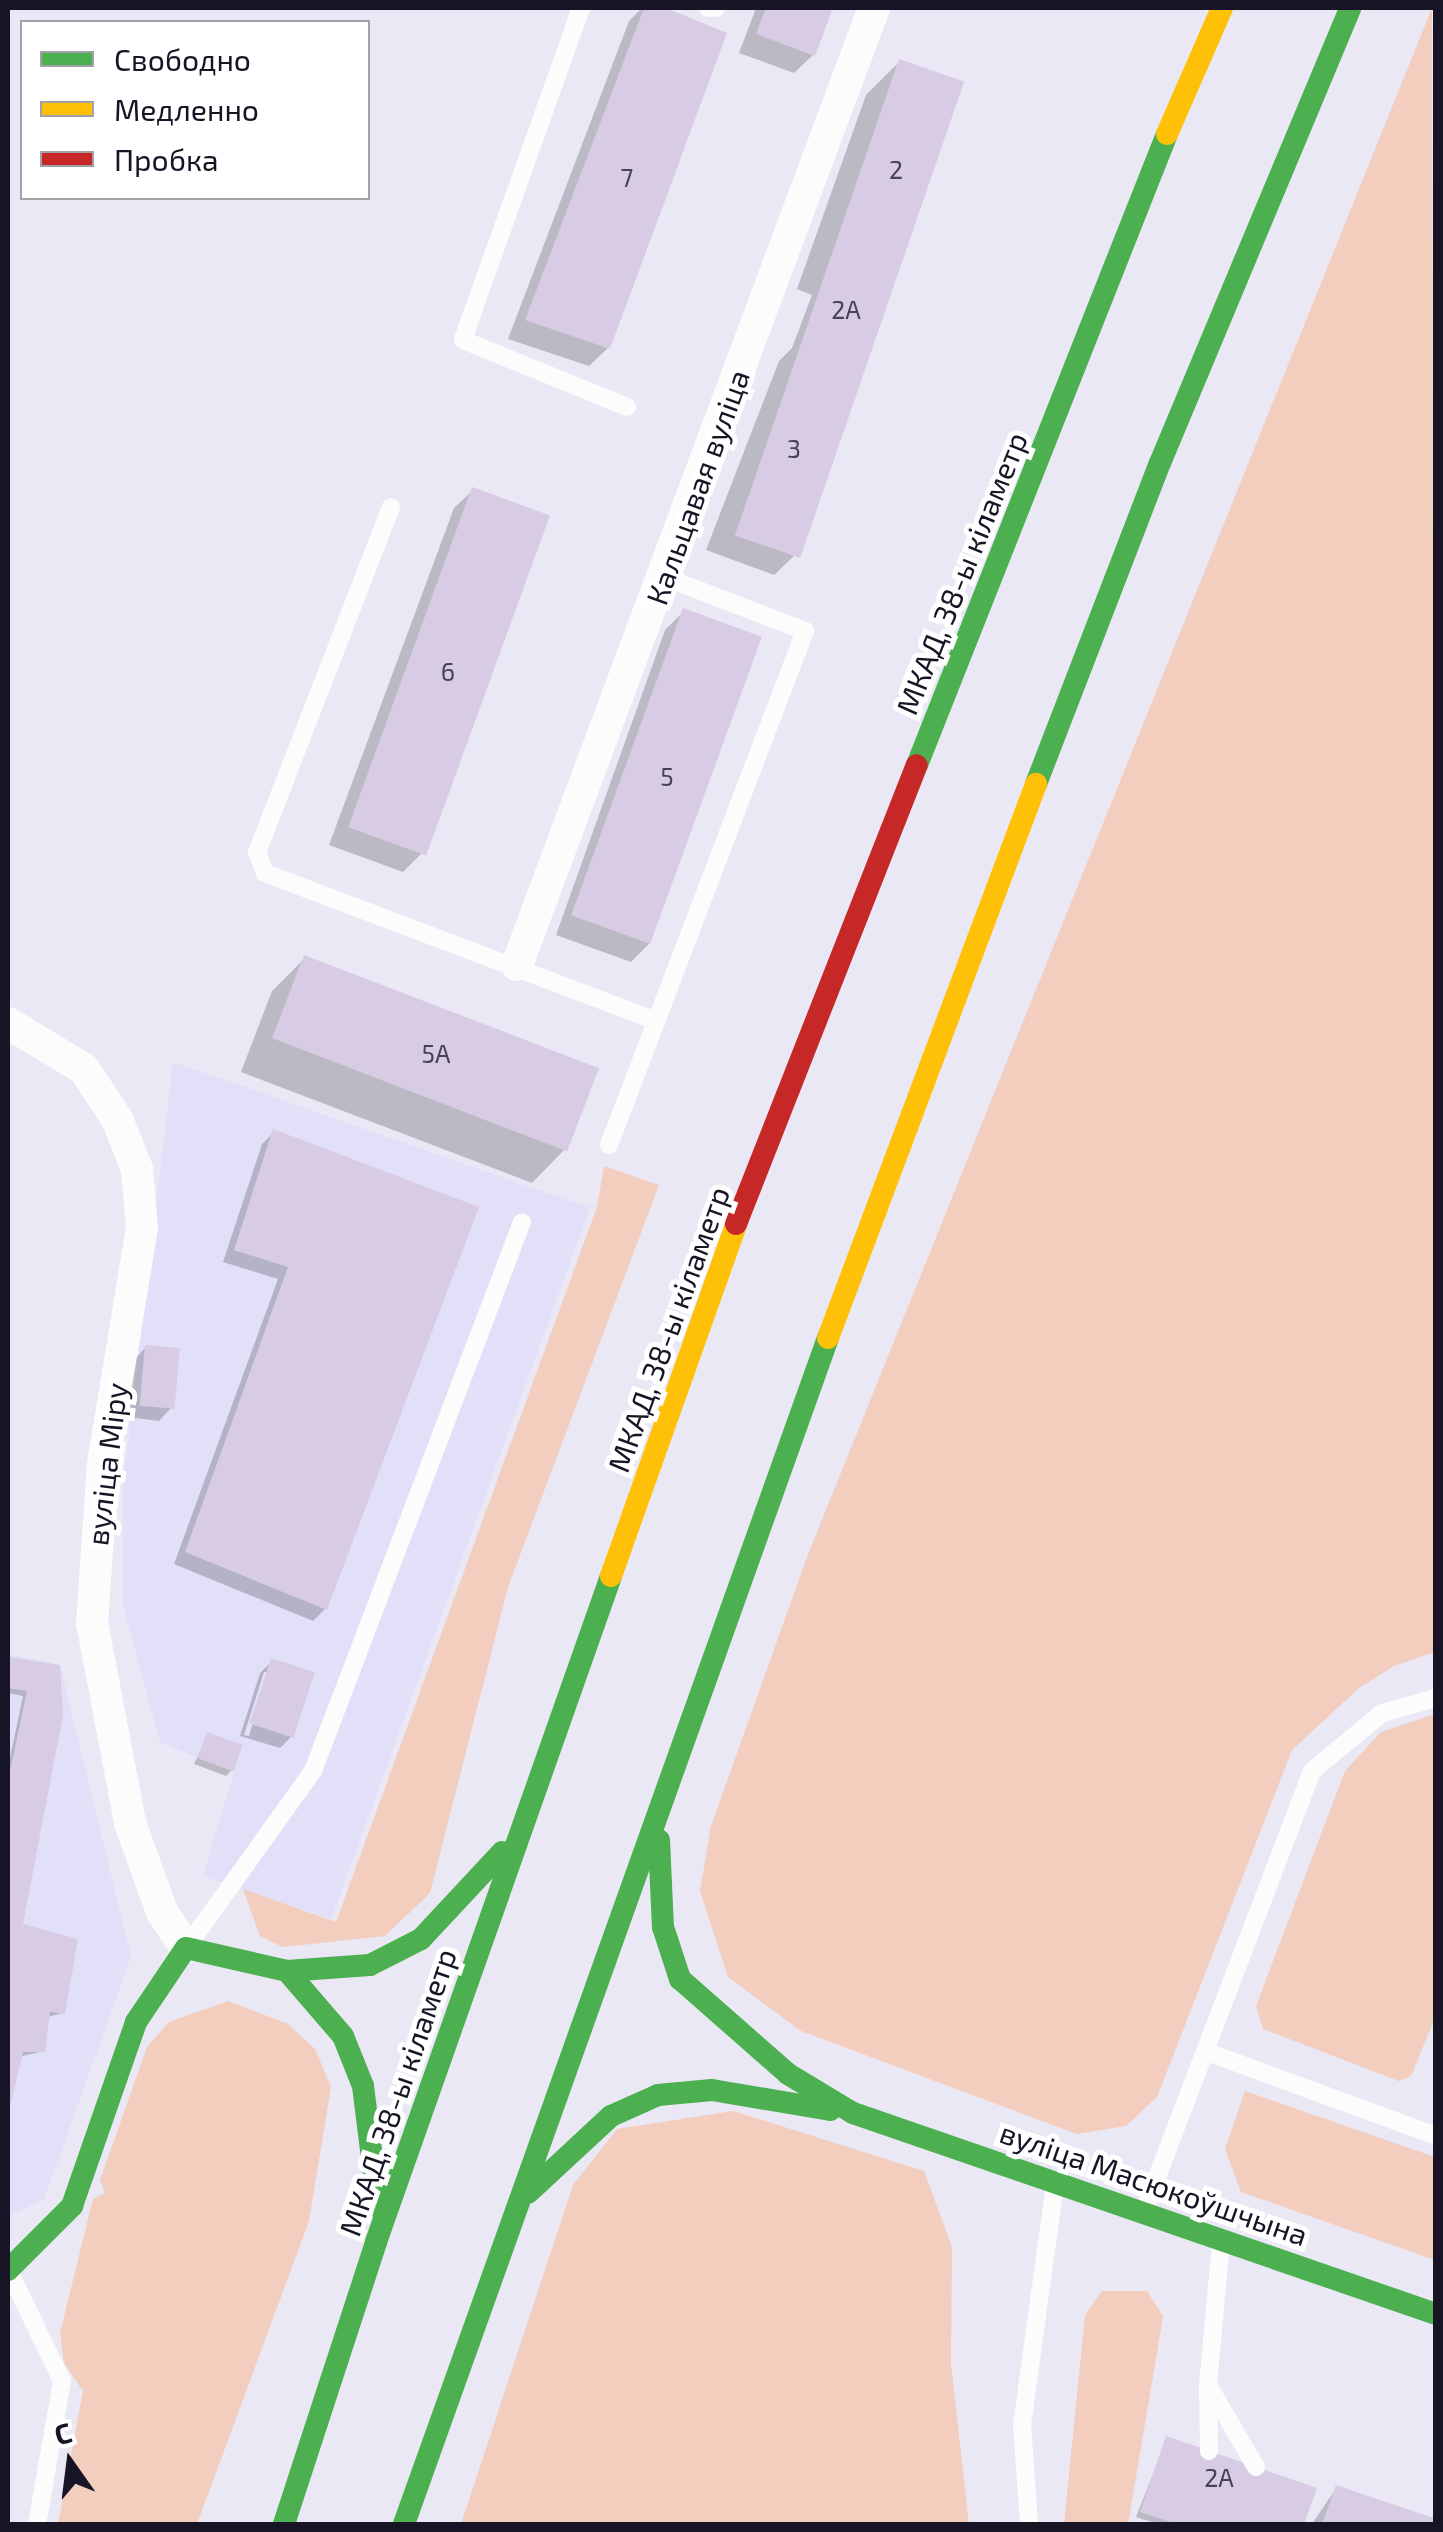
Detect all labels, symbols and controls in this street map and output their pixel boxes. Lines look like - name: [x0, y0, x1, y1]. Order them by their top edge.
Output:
- legend: [20, 20, 370, 200]
- text: Свободно: [114, 41, 251, 77]
- text: Медленно: [114, 91, 259, 127]
- text: Пробка: [114, 141, 219, 177]
- house number: 2: [889, 154, 903, 184]
- house number: 7: [621, 162, 633, 192]
- house number: 2А: [831, 294, 861, 324]
- street label: Кальцавая вуліца: [638, 365, 756, 609]
- street label: МКАД, 38-ы кіламетр: [888, 427, 1034, 719]
- house number: 3: [787, 433, 801, 463]
- house number: 6: [441, 656, 455, 686]
- house number: 5: [660, 761, 674, 791]
- house number: 5А: [422, 1038, 450, 1068]
- street label: МКАД, 38-ы кіламетр: [600, 1181, 736, 1477]
- street label: вуліца Міру: [78, 1380, 134, 1548]
- street label: МКАД, 38-ы кіламетр: [331, 1944, 463, 2240]
- street label: вуліца Масюкоўшчына: [995, 2113, 1313, 2253]
- north arrow: [20, 2412, 120, 2512]
- text: С: [51, 2414, 75, 2451]
- house number: 2А: [1204, 2462, 1234, 2492]

